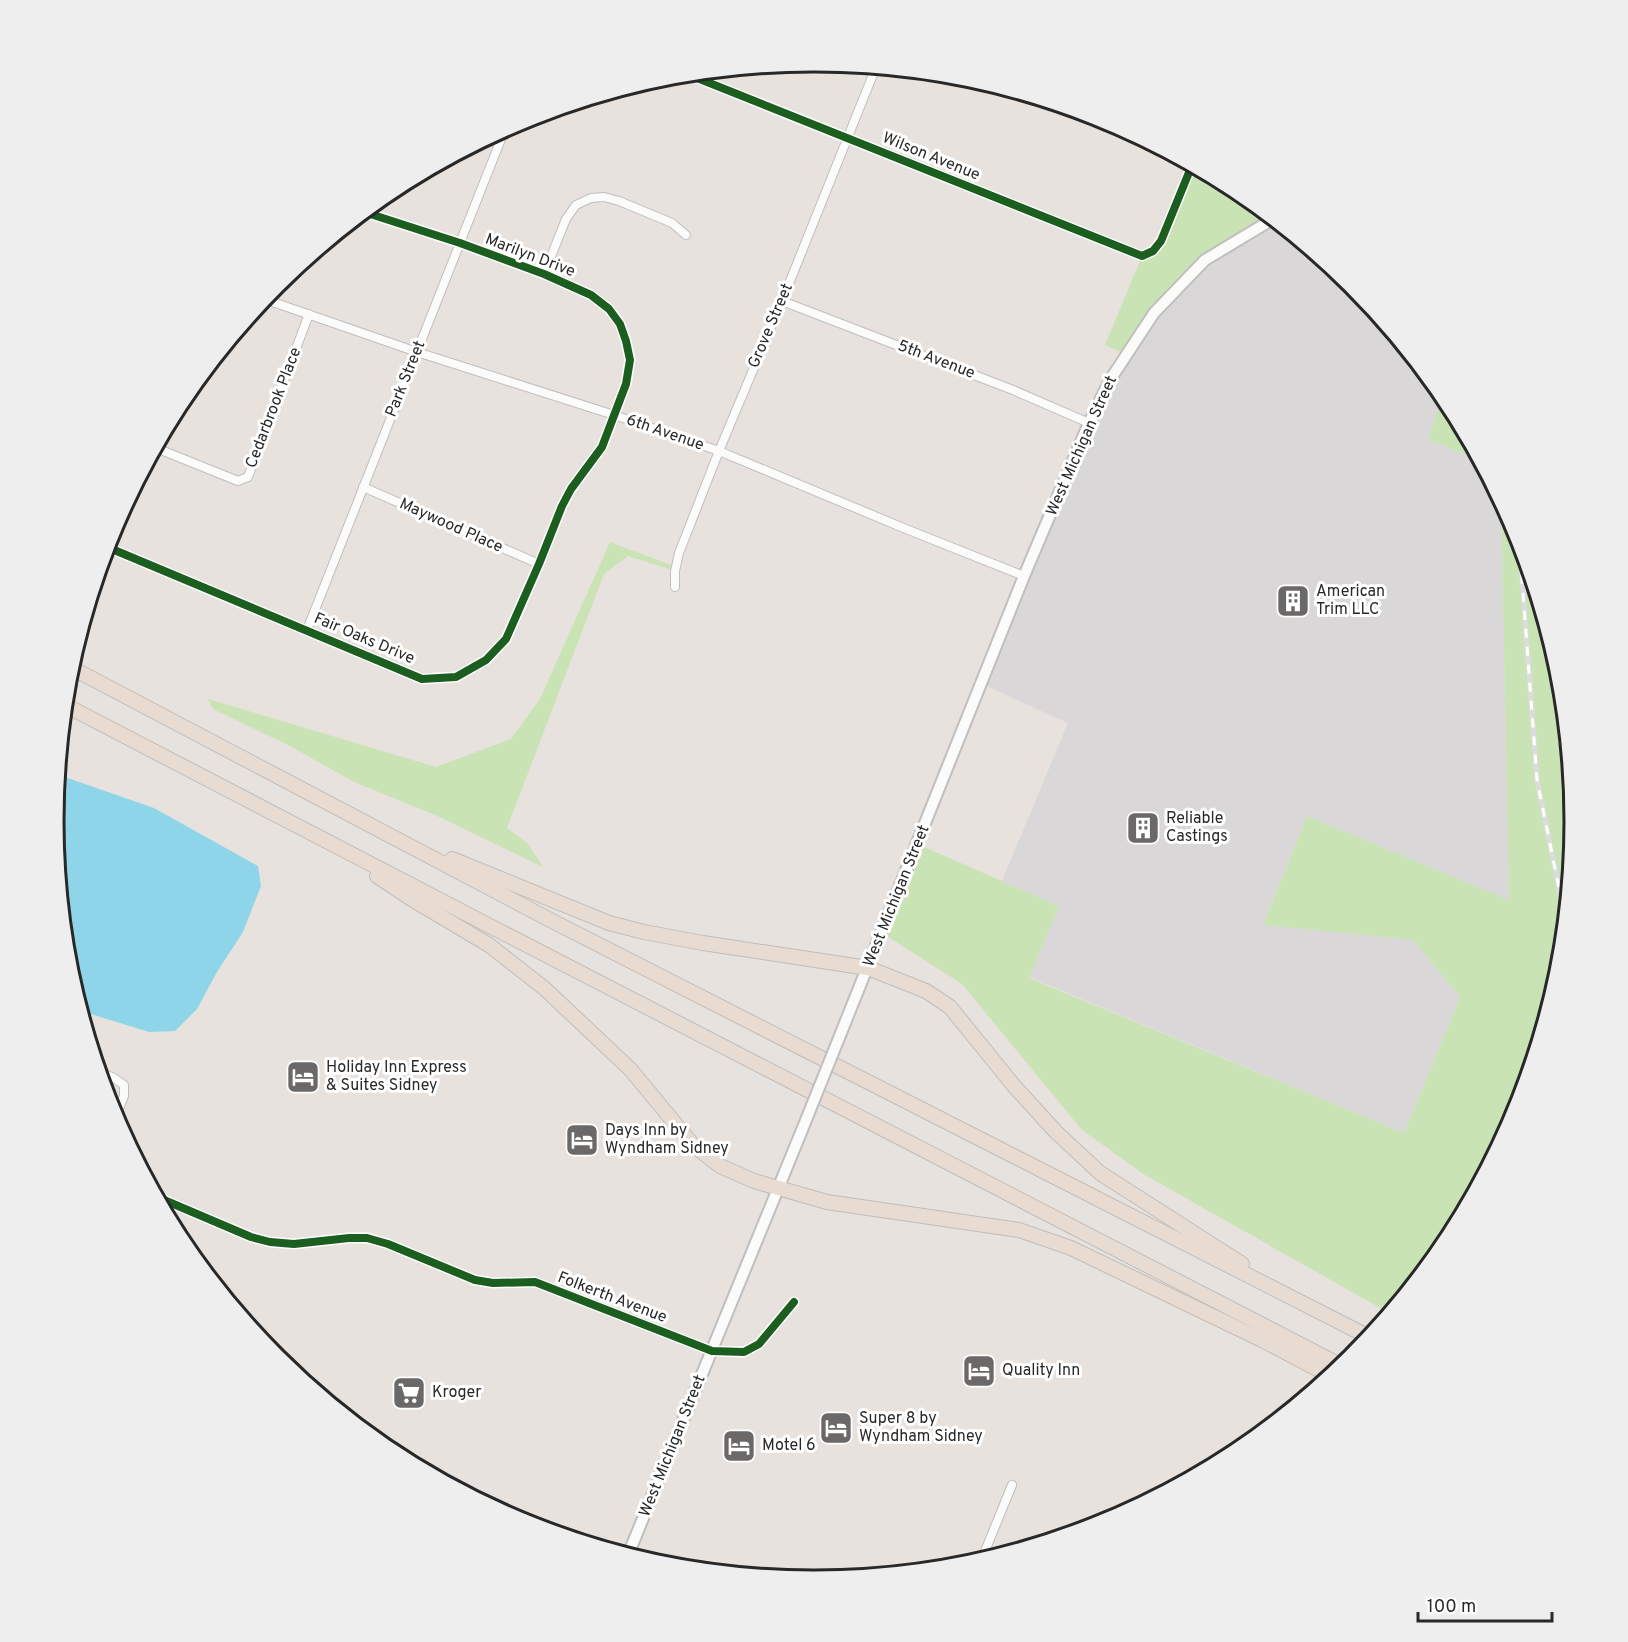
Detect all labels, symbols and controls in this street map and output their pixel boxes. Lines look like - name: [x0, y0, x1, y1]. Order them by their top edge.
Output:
- street label: Wilson Avenue: [879, 128, 983, 186]
- street label: Marilyn Drive: [482, 230, 578, 282]
- street label: Grove Street: [744, 281, 798, 371]
- street label: 5th Avenue: [894, 336, 978, 384]
- street label: Park Street: [382, 338, 430, 420]
- street label: Cedarbrook Place: [242, 345, 306, 471]
- street label: West Michigan Street: [1042, 373, 1122, 519]
- street label: 6th Avenue: [623, 410, 707, 456]
- street label: Maywood Place: [396, 494, 506, 558]
- place label: American Trim LLC: [1316, 582, 1385, 620]
- building icon: American Trim LLC: [1275, 583, 1311, 619]
- street label: Fair Oaks Drive: [311, 609, 417, 669]
- place label: Reliable Castings: [1166, 809, 1228, 847]
- building icon: Reliable Castings: [1125, 810, 1161, 846]
- street label: West Michigan Street: [859, 822, 935, 970]
- place label: Holiday Inn Express & Suites Sidney: [326, 1058, 467, 1096]
- hotel icon: Holiday Inn Express & Suites Sidney: [285, 1059, 321, 1095]
- place label: Days Inn by Wyndham Sidney: [605, 1121, 729, 1159]
- hotel icon: Days Inn by Wyndham Sidney: [564, 1122, 600, 1158]
- street label: Folkerth Avenue: [555, 1268, 669, 1328]
- hotel icon: Quality Inn: [961, 1353, 997, 1389]
- place label: Quality Inn: [1002, 1361, 1080, 1381]
- street label: West Michigan Street: [635, 1372, 711, 1520]
- supermarket icon: Kroger: [391, 1375, 427, 1411]
- place label: Kroger: [432, 1383, 482, 1403]
- place label: Super 8 by Wyndham Sidney: [859, 1409, 983, 1447]
- hotel icon: Super 8 by Wyndham Sidney: [818, 1410, 854, 1446]
- hotel icon: Motel 6: [721, 1428, 757, 1464]
- place label: Motel 6: [762, 1436, 816, 1456]
- scale bar: [1418, 1585, 1552, 1623]
- text: 100 m: [1427, 1596, 1476, 1619]

